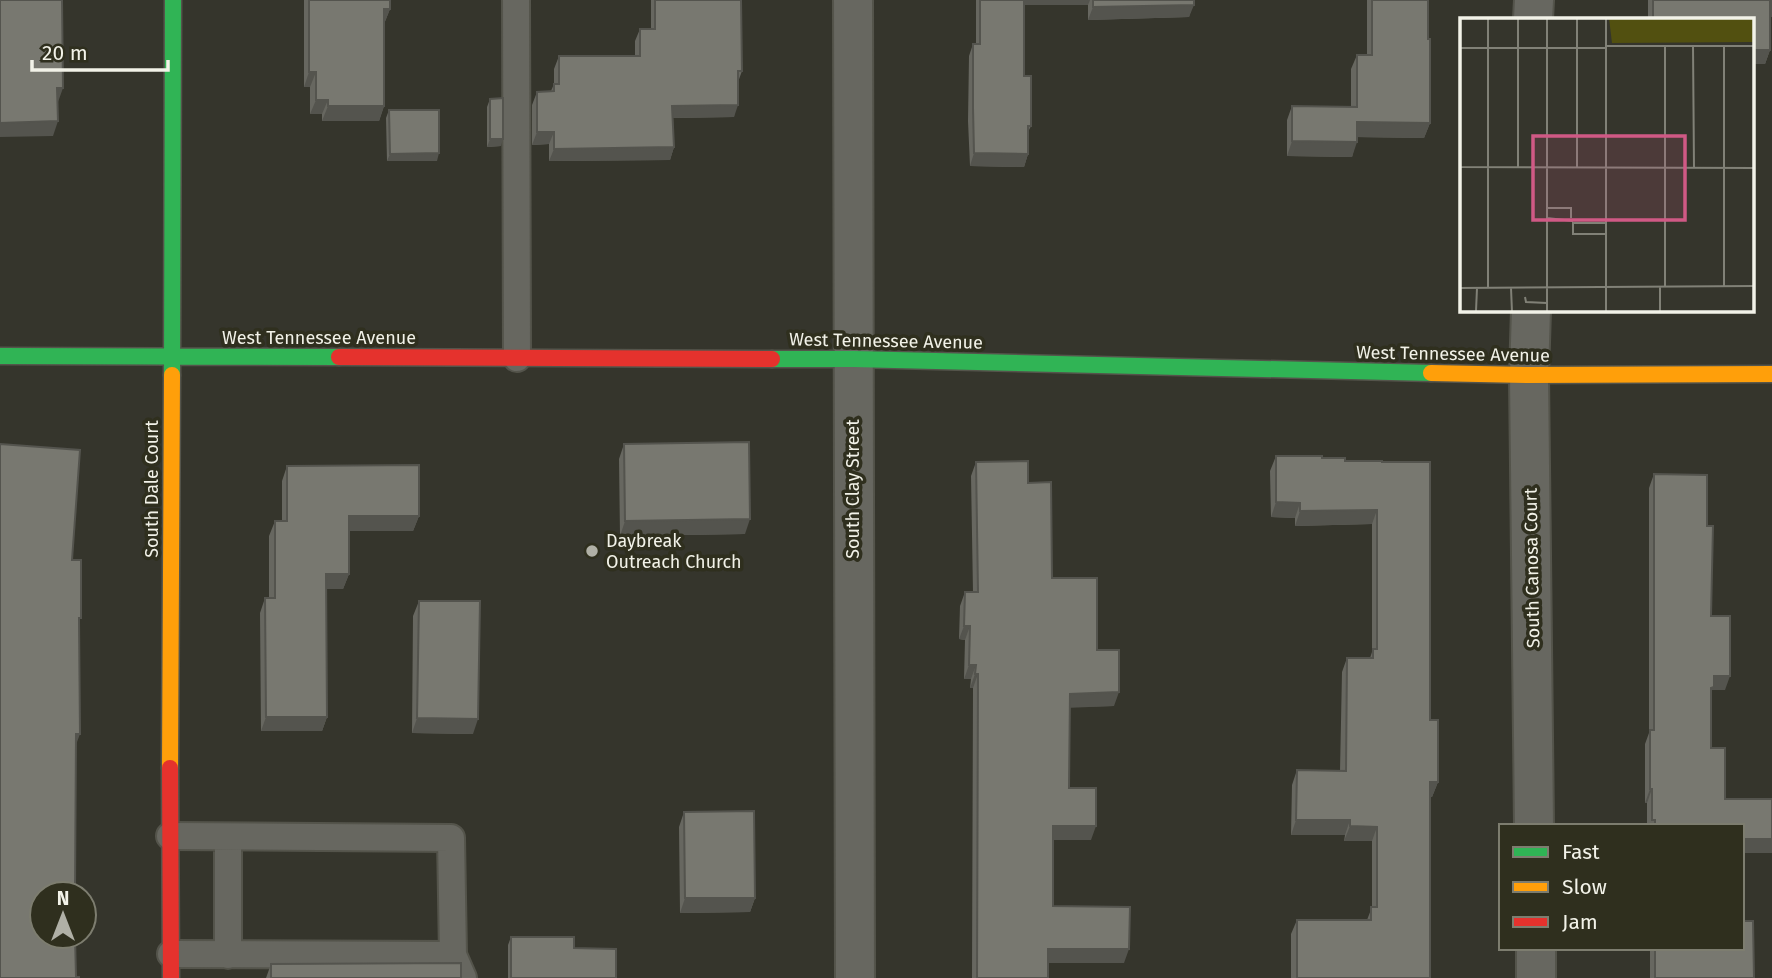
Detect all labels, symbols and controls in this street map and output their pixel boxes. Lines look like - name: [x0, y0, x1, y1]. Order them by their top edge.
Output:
- inset map: [1460, 18, 1754, 312]
- scale bar: [32, 28, 168, 72]
- text: 20 m: [42, 40, 88, 66]
- street label: West Tennessee Avenue: [222, 327, 416, 349]
- street label: West Tennessee Avenue: [789, 328, 983, 354]
- street label: West Tennessee Avenue: [1356, 341, 1550, 367]
- street label: South Clay Street: [842, 419, 864, 559]
- street label: South Dale Court: [141, 420, 163, 558]
- street label: South Canosa Court: [1520, 487, 1544, 648]
- place label: Daybreak Outreach Church: [606, 530, 742, 573]
- marker: Daybreak Outreach Church: [584, 543, 600, 559]
- legend: [1499, 824, 1744, 950]
- text: Fast: [1562, 839, 1600, 865]
- text: Slow: [1562, 874, 1607, 900]
- north arrow: [28, 880, 98, 950]
- text: N: [57, 887, 69, 910]
- text: Jam: [1562, 909, 1598, 935]

